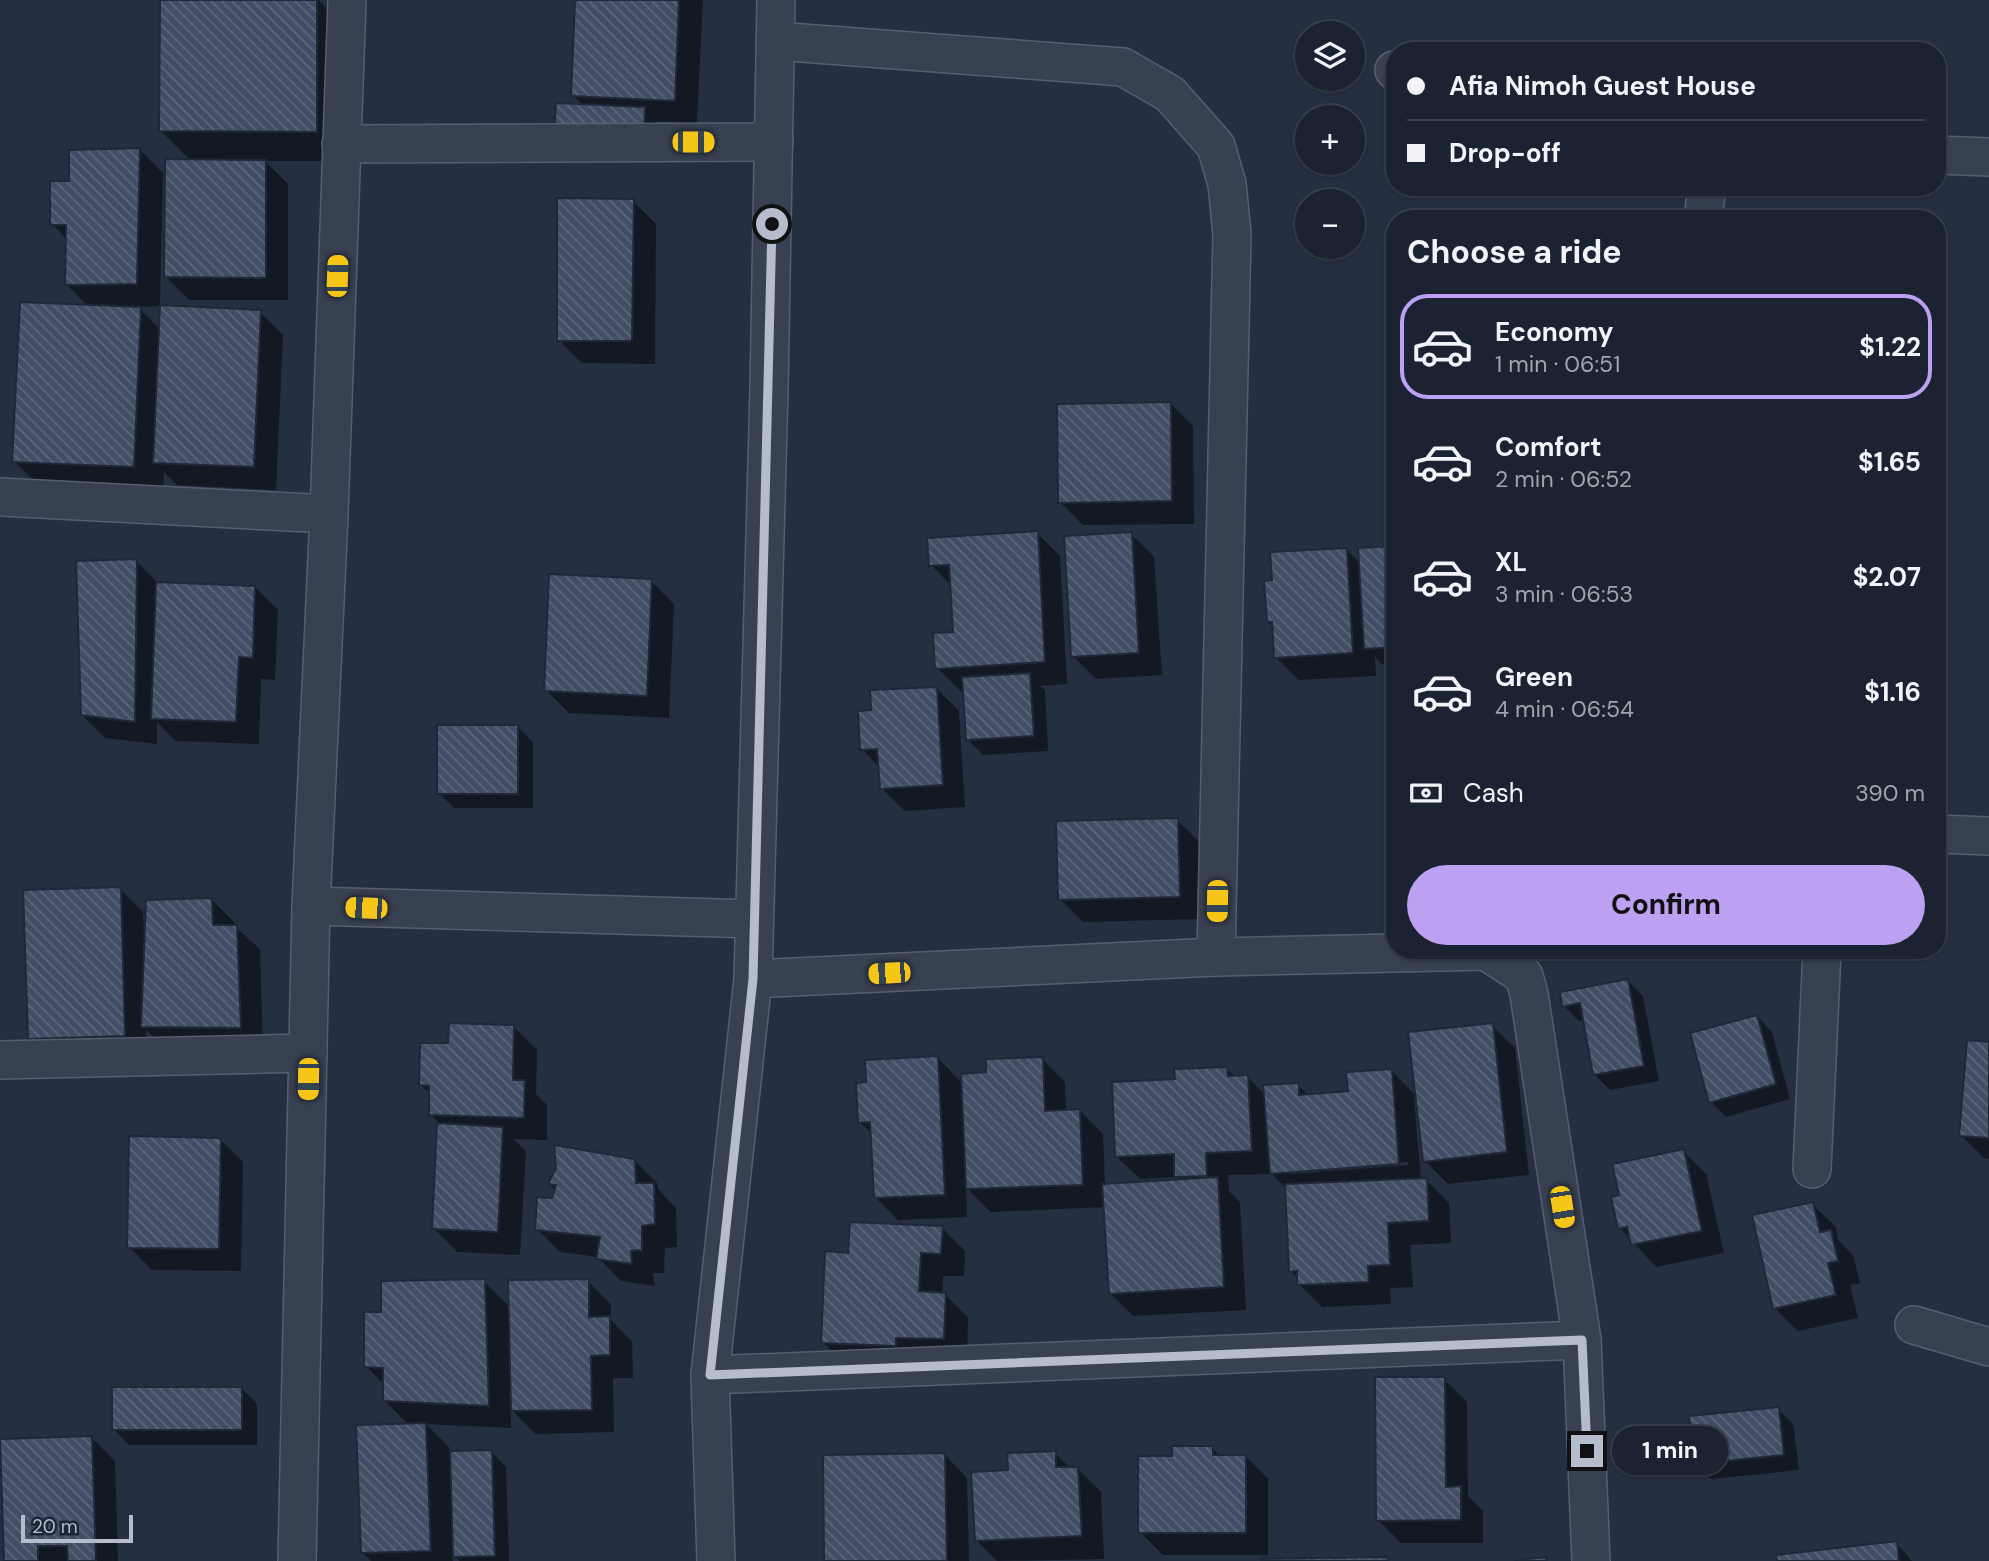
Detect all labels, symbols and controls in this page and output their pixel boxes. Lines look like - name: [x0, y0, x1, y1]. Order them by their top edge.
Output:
- map controls: [1295, 21, 1365, 259]
- button: layers: [1295, 21, 1365, 91]
- text: Afia Nimoh Guest House: [1449, 69, 1756, 103]
- button: +: [1295, 105, 1365, 175]
- car: [673, 132, 715, 153]
- text: Drop-off: [1449, 136, 1561, 170]
- button: −: [1295, 189, 1365, 259]
- route start: [756, 208, 788, 240]
- text: Choose a ride: [1407, 231, 1622, 273]
- car: [326, 255, 349, 297]
- icon: car: [1411, 315, 1474, 378]
- text: Economy: [1495, 315, 1613, 349]
- text: $1.22: [1859, 330, 1921, 364]
- text: 1 min · 06:51: [1495, 349, 1620, 379]
- icon: car: [1411, 430, 1474, 493]
- text: Comfort: [1495, 430, 1601, 464]
- text: $1.65: [1858, 445, 1921, 479]
- text: 2 min · 06:52: [1495, 464, 1632, 494]
- icon: car: [1411, 545, 1474, 608]
- text: XL: [1495, 545, 1527, 579]
- text: $2.07: [1853, 560, 1921, 594]
- text: 3 min · 06:53: [1495, 579, 1633, 609]
- icon: car: [1411, 660, 1474, 723]
- text: Green: [1495, 660, 1573, 694]
- text: $1.16: [1864, 675, 1921, 709]
- text: 4 min · 06:54: [1495, 694, 1634, 724]
- icon: cash: [1407, 774, 1445, 812]
- text: Cash: [1463, 776, 1524, 810]
- text: 390 m: [1855, 778, 1925, 808]
- button: Confirm: [1407, 865, 1925, 945]
- car: [1207, 880, 1228, 922]
- car: [345, 897, 388, 919]
- car: [868, 961, 911, 985]
- car: [298, 1058, 319, 1100]
- car: [1549, 1185, 1576, 1229]
- callout: 1 min: [1612, 1426, 1727, 1476]
- route end: [1571, 1435, 1603, 1467]
- text: 1 min: [1642, 1435, 1698, 1465]
- scale bar: [21, 1512, 133, 1544]
- text: 20 m: [32, 1514, 78, 1539]

